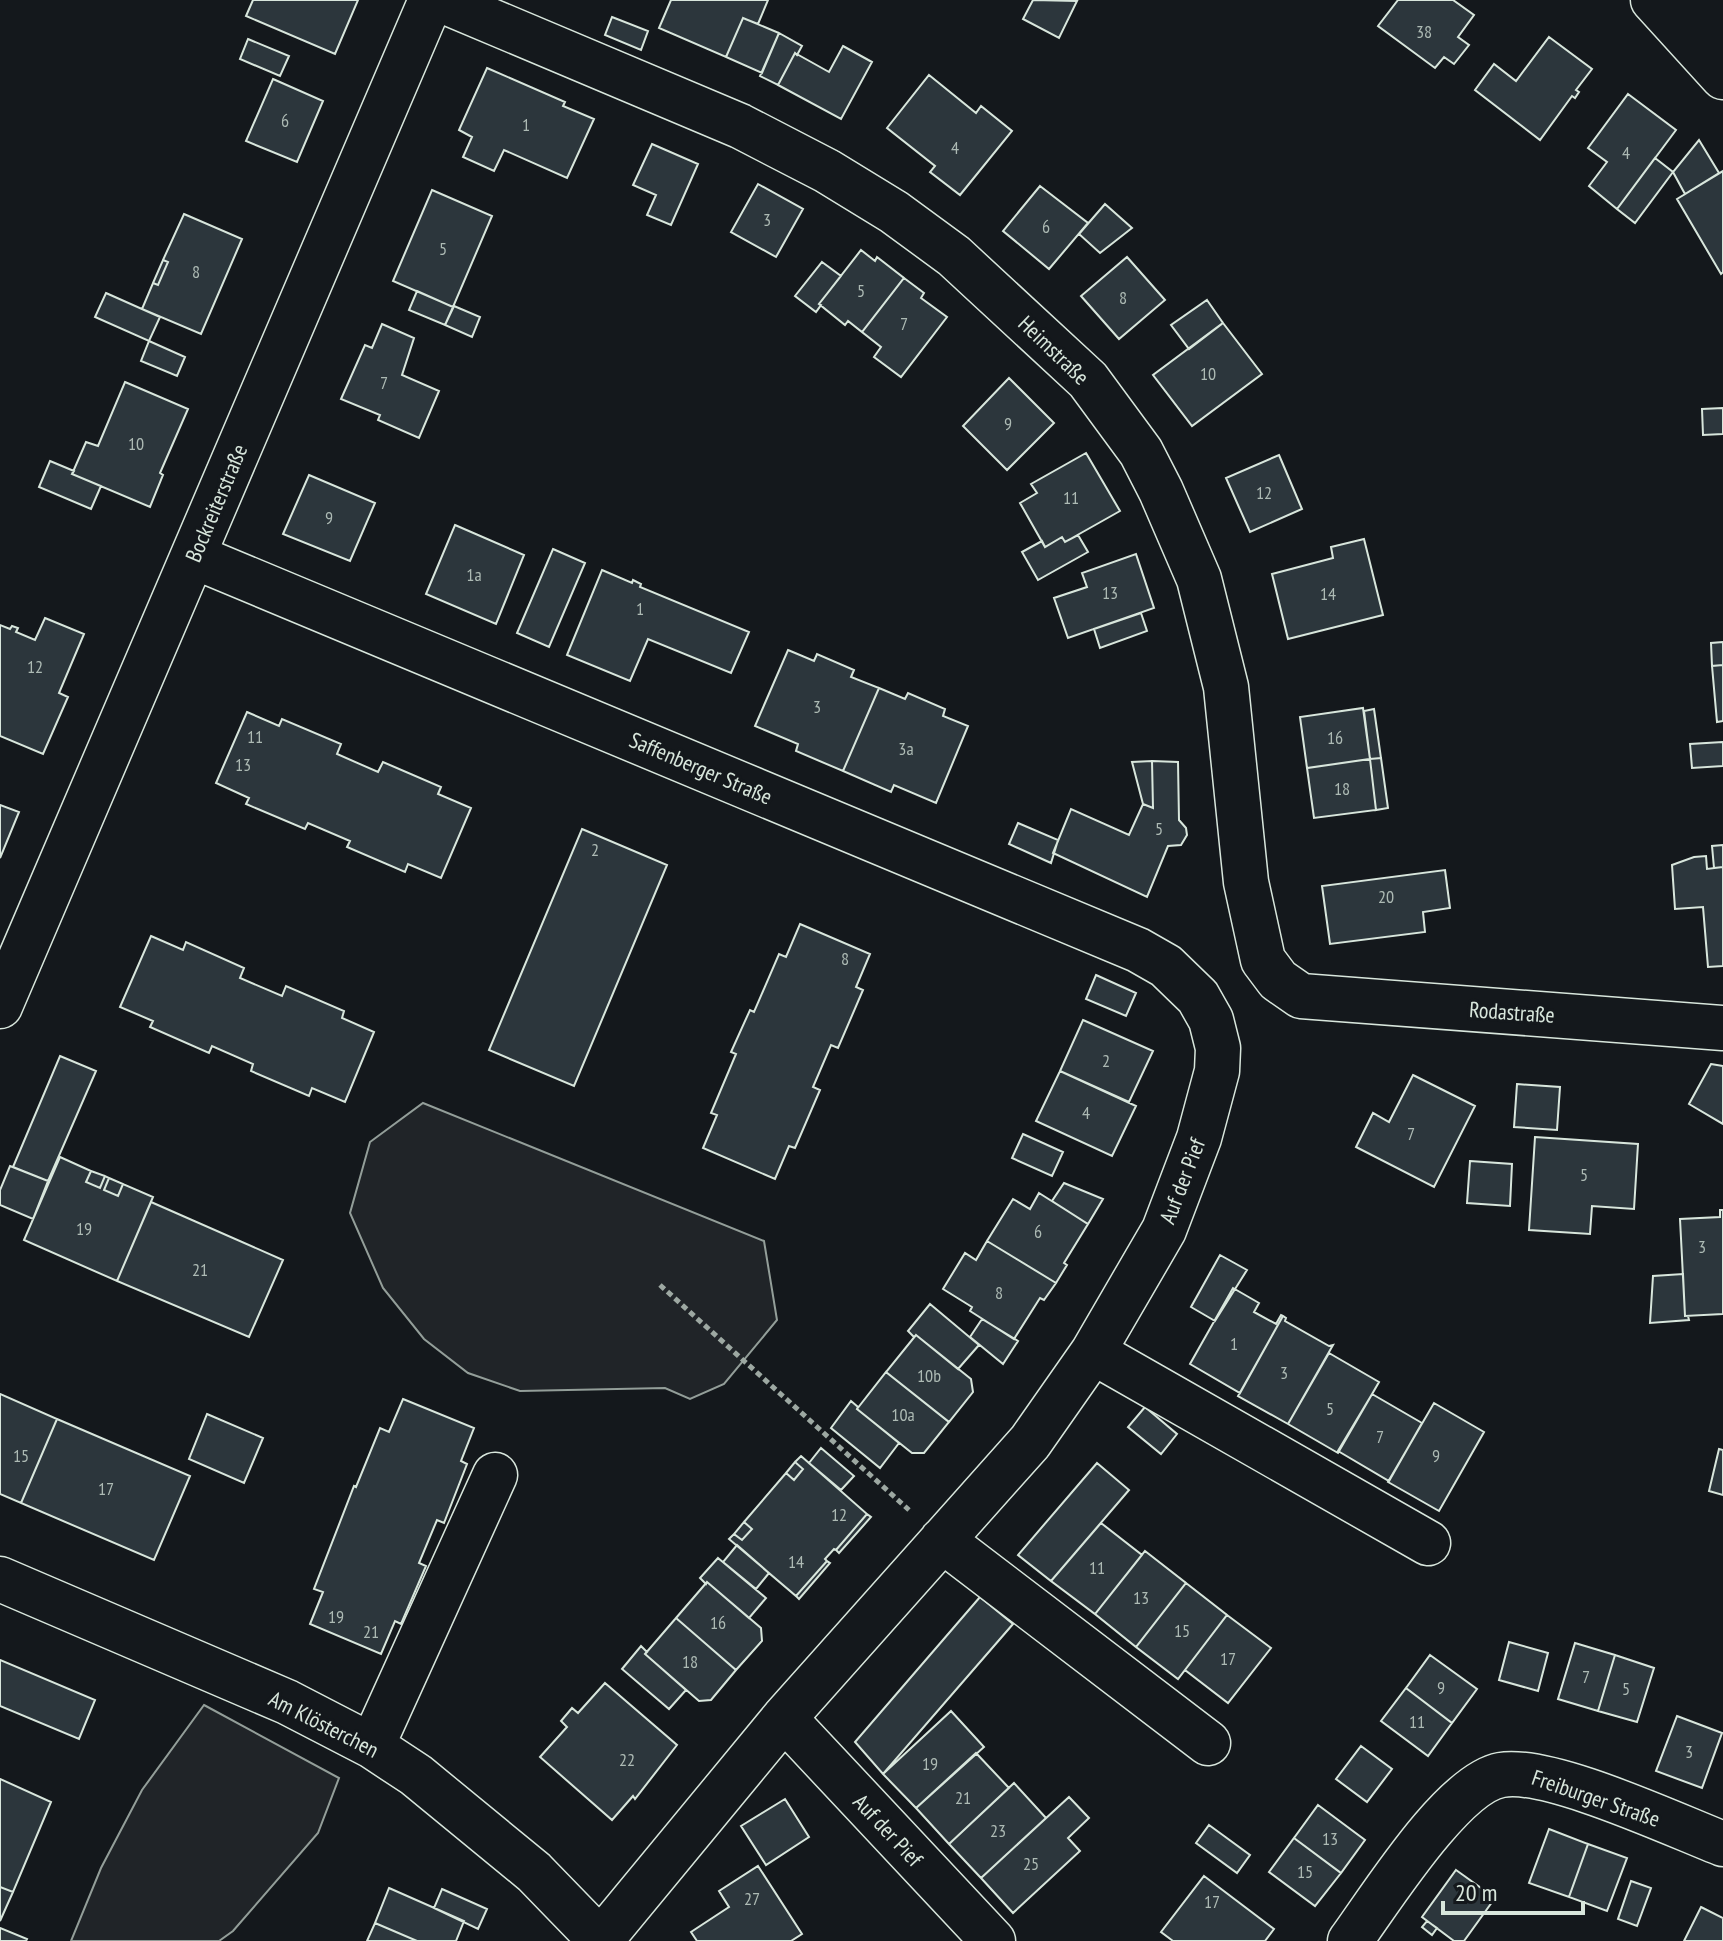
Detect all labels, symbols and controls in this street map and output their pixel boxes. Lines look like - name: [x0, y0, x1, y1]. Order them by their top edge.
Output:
- house number: 38: [1416, 20, 1432, 43]
- house number: 6: [281, 109, 289, 132]
- house number: 1: [522, 113, 530, 136]
- house number: 4: [951, 136, 959, 159]
- house number: 4: [1622, 141, 1630, 164]
- house number: 3: [763, 208, 771, 231]
- house number: 6: [1042, 215, 1050, 238]
- house number: 5: [439, 237, 447, 260]
- house number: 8: [192, 260, 200, 283]
- house number: 5: [857, 279, 865, 302]
- house number: 8: [1119, 286, 1127, 309]
- street label: Heimstraße: [1013, 309, 1095, 391]
- house number: 7: [900, 312, 908, 335]
- house number: 10: [1200, 362, 1216, 385]
- house number: 7: [380, 371, 388, 394]
- house number: 9: [1004, 412, 1012, 435]
- house number: 10: [128, 432, 144, 455]
- street label: Bockreiterstraße: [179, 440, 253, 566]
- house number: 12: [1256, 481, 1272, 504]
- house number: 11: [1063, 486, 1079, 509]
- house number: 9: [325, 506, 333, 529]
- house number: 1a: [466, 563, 482, 586]
- house number: 13: [1102, 581, 1118, 604]
- house number: 14: [1320, 582, 1336, 605]
- house number: 1: [636, 597, 644, 620]
- house number: 12: [27, 655, 43, 678]
- house number: 3: [813, 695, 821, 718]
- house number: 11: [247, 725, 263, 748]
- street label: Saffenberger Straße: [625, 725, 777, 811]
- house number: 16: [1327, 726, 1343, 749]
- house number: 3a: [898, 737, 914, 760]
- house number: 13: [235, 753, 251, 776]
- house number: 18: [1334, 777, 1350, 800]
- house number: 5: [1155, 817, 1163, 840]
- house number: 2: [591, 838, 599, 861]
- house number: 20: [1378, 885, 1394, 908]
- house number: 8: [841, 947, 849, 970]
- street label: Rodastraße: [1468, 995, 1556, 1029]
- house number: 2: [1102, 1049, 1110, 1072]
- house number: 4: [1082, 1101, 1090, 1124]
- house number: 7: [1407, 1122, 1415, 1145]
- street label: Auf der Pief: [1153, 1133, 1212, 1228]
- house number: 5: [1580, 1163, 1588, 1186]
- house number: 19: [76, 1217, 92, 1240]
- house number: 6: [1034, 1220, 1042, 1243]
- house number: 3: [1698, 1235, 1706, 1258]
- house number: 21: [192, 1258, 208, 1281]
- house number: 8: [995, 1281, 1003, 1304]
- house number: 1: [1230, 1332, 1238, 1355]
- house number: 3: [1280, 1361, 1288, 1384]
- house number: 10b: [917, 1364, 941, 1387]
- house number: 5: [1326, 1397, 1334, 1420]
- house number: 10a: [891, 1403, 915, 1426]
- house number: 7: [1376, 1425, 1384, 1448]
- house number: 15: [13, 1444, 29, 1467]
- house number: 9: [1432, 1444, 1440, 1467]
- house number: 17: [98, 1477, 114, 1500]
- house number: 12: [831, 1503, 847, 1526]
- house number: 14: [788, 1550, 804, 1573]
- house number: 11: [1089, 1556, 1105, 1579]
- house number: 13: [1133, 1586, 1149, 1609]
- house number: 19: [328, 1605, 344, 1628]
- house number: 16: [710, 1611, 726, 1634]
- house number: 15: [1174, 1619, 1190, 1642]
- house number: 21: [363, 1620, 379, 1643]
- house number: 17: [1220, 1647, 1236, 1670]
- house number: 18: [682, 1650, 698, 1673]
- house number: 7: [1582, 1665, 1590, 1688]
- house number: 9: [1437, 1676, 1445, 1699]
- house number: 5: [1622, 1677, 1630, 1700]
- street label: Am Klösterchen: [264, 1684, 384, 1764]
- house number: 11: [1409, 1710, 1425, 1733]
- house number: 3: [1685, 1740, 1693, 1763]
- house number: 22: [619, 1748, 635, 1771]
- house number: 19: [922, 1752, 938, 1775]
- street label: Freiburger Straße: [1528, 1763, 1664, 1833]
- house number: 21: [955, 1786, 971, 1809]
- street label: Auf der Pief: [847, 1788, 930, 1873]
- house number: 23: [990, 1819, 1006, 1842]
- house number: 13: [1322, 1827, 1338, 1850]
- house number: 25: [1023, 1852, 1039, 1875]
- house number: 15: [1297, 1860, 1313, 1883]
- scale bar: [1443, 1865, 1583, 1915]
- text: 20 m: [1455, 1877, 1497, 1908]
- house number: 27: [744, 1887, 760, 1910]
- house number: 17: [1204, 1890, 1220, 1913]

